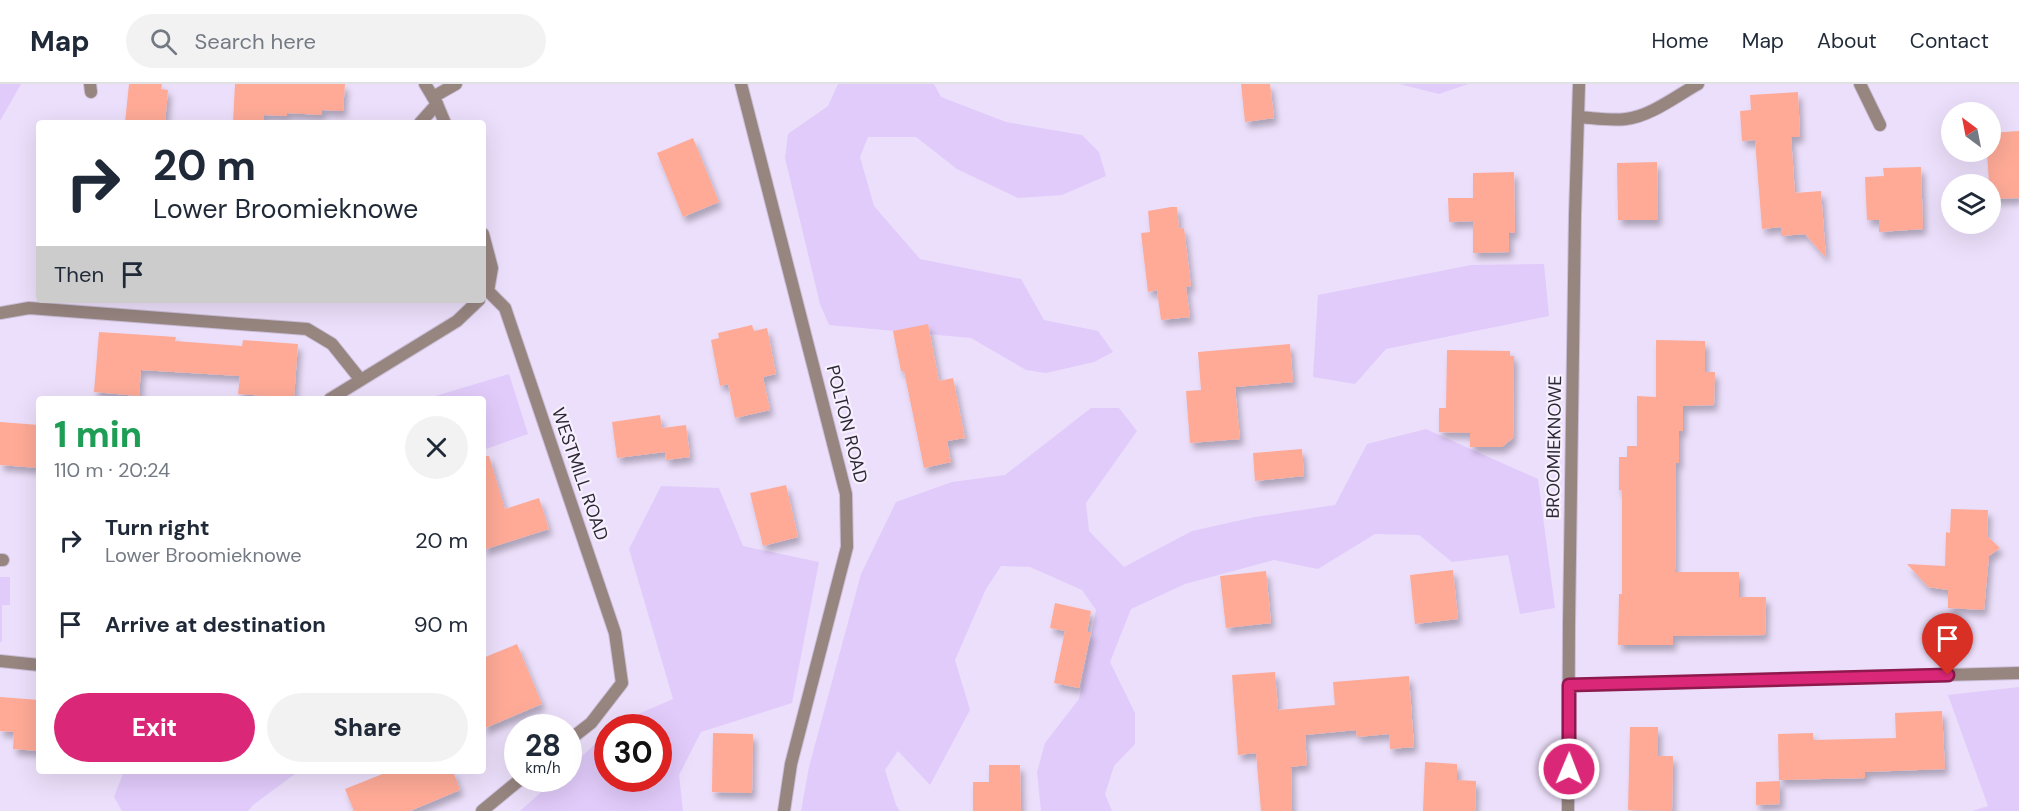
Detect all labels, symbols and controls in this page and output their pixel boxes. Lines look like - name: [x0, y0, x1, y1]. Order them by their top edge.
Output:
- search box: [126, 14, 546, 68]
- text: Map: [30, 23, 90, 60]
- icon: search: [147, 25, 180, 58]
- text: Search here: [195, 27, 316, 56]
- text: Home: [1651, 27, 1709, 55]
- text: Map: [1742, 27, 1784, 55]
- text: About: [1817, 27, 1877, 55]
- text: Contact: [1910, 27, 1989, 55]
- north arrow: [1941, 102, 2001, 162]
- map controls: [1941, 102, 2001, 234]
- text: 20 m: [153, 138, 256, 193]
- icon: right: [54, 144, 132, 222]
- button: layers: [1941, 174, 2001, 234]
- text: Lower Broomieknowe: [153, 191, 418, 226]
- icon: arrive: [116, 258, 149, 291]
- text: Then: [54, 260, 104, 289]
- street label: POLTON ROAD: [821, 363, 873, 485]
- street label: BROOMIEKNOWE: [1541, 375, 1567, 519]
- street label: WESTMILL ROAD: [546, 404, 614, 544]
- text: 1 min: [54, 411, 142, 458]
- button: close: [405, 416, 468, 479]
- text: 110 m · 20:24: [54, 457, 170, 483]
- text: Turn right: [105, 513, 210, 542]
- icon: right: [54, 524, 87, 557]
- text: 20 m: [415, 526, 468, 555]
- text: Lower Broomieknowe: [105, 542, 302, 568]
- icon: arrive: [54, 608, 87, 641]
- text: Arrive at destination: [105, 610, 326, 639]
- text: 90 m: [414, 610, 468, 639]
- pin: [1922, 613, 1973, 675]
- icon: arrive: [1931, 622, 1964, 655]
- button: Exit: [54, 693, 255, 762]
- button: Share: [267, 693, 468, 762]
- speed limit sign: 30: [594, 714, 672, 792]
- text: 28: [525, 726, 561, 765]
- position arrow: [1537, 737, 1601, 801]
- text: km/h: [525, 758, 561, 778]

